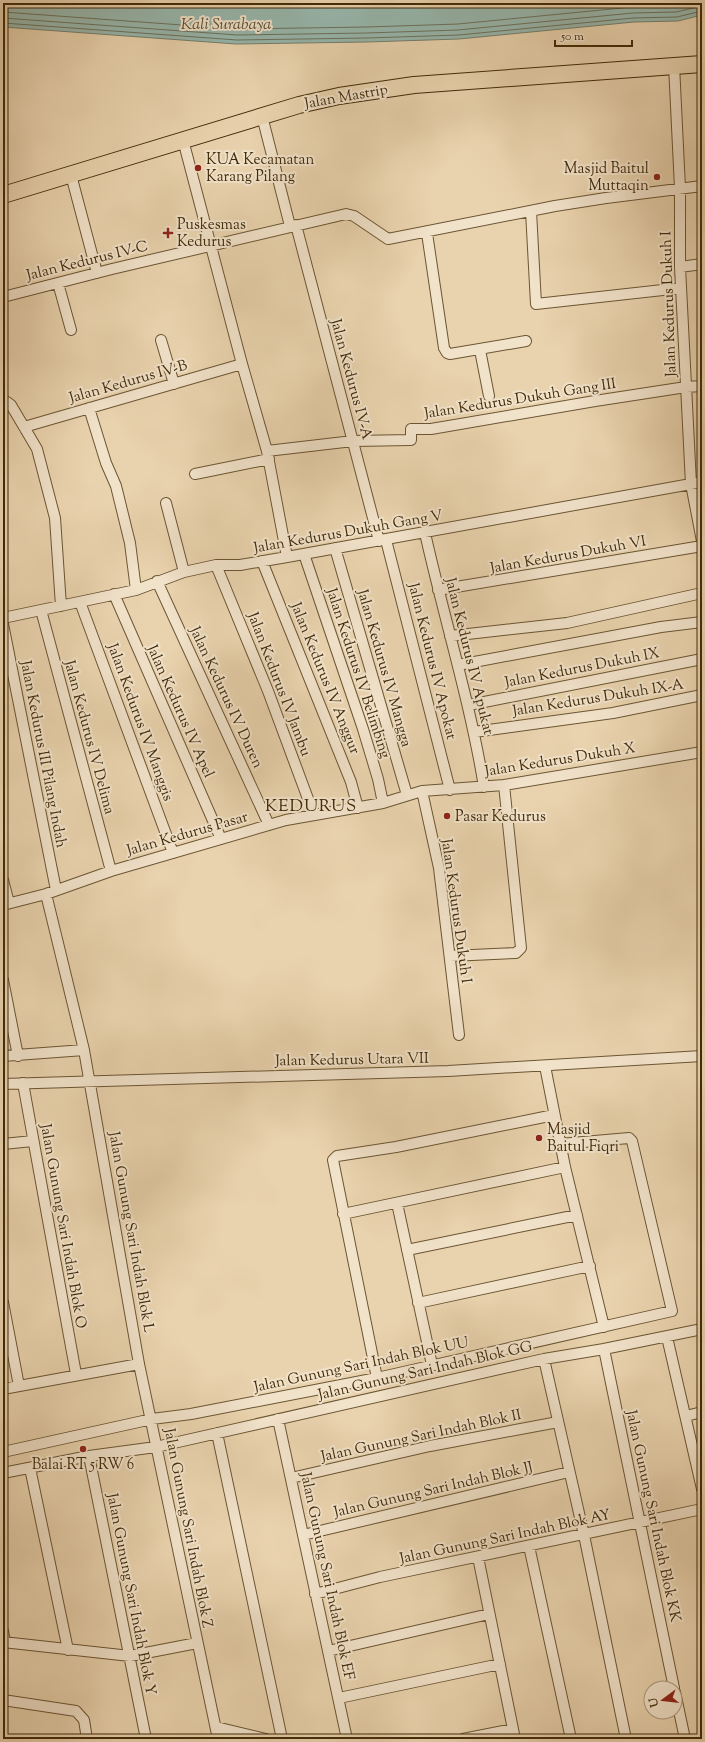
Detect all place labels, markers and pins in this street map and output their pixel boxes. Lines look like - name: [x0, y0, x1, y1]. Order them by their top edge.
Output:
- place label: KUA Kecamatan Karang Pilang: [206, 150, 314, 188]
- place label: Masjid Baitul Muttaqin: [564, 159, 649, 197]
- marker: KUA Kecamatan Karang Pilang: [193, 163, 203, 173]
- marker: Masjid Baitul Muttaqin: [652, 172, 662, 182]
- place label: Puskesmas Kedurus: [177, 215, 246, 253]
- marker: Puskesmas Kedurus: [162, 227, 174, 239]
- place label: Pasar Kedurus: [455, 807, 546, 828]
- marker: Pasar Kedurus: [442, 811, 452, 821]
- place label: Masjid Baitul Fiqri: [547, 1120, 619, 1158]
- marker: Masjid Baitul Fiqri: [534, 1133, 544, 1143]
- marker: Balai RT 5 RW 6: [78, 1444, 88, 1454]
- place label: Balai RT 5 RW 6: [32, 1455, 134, 1476]

